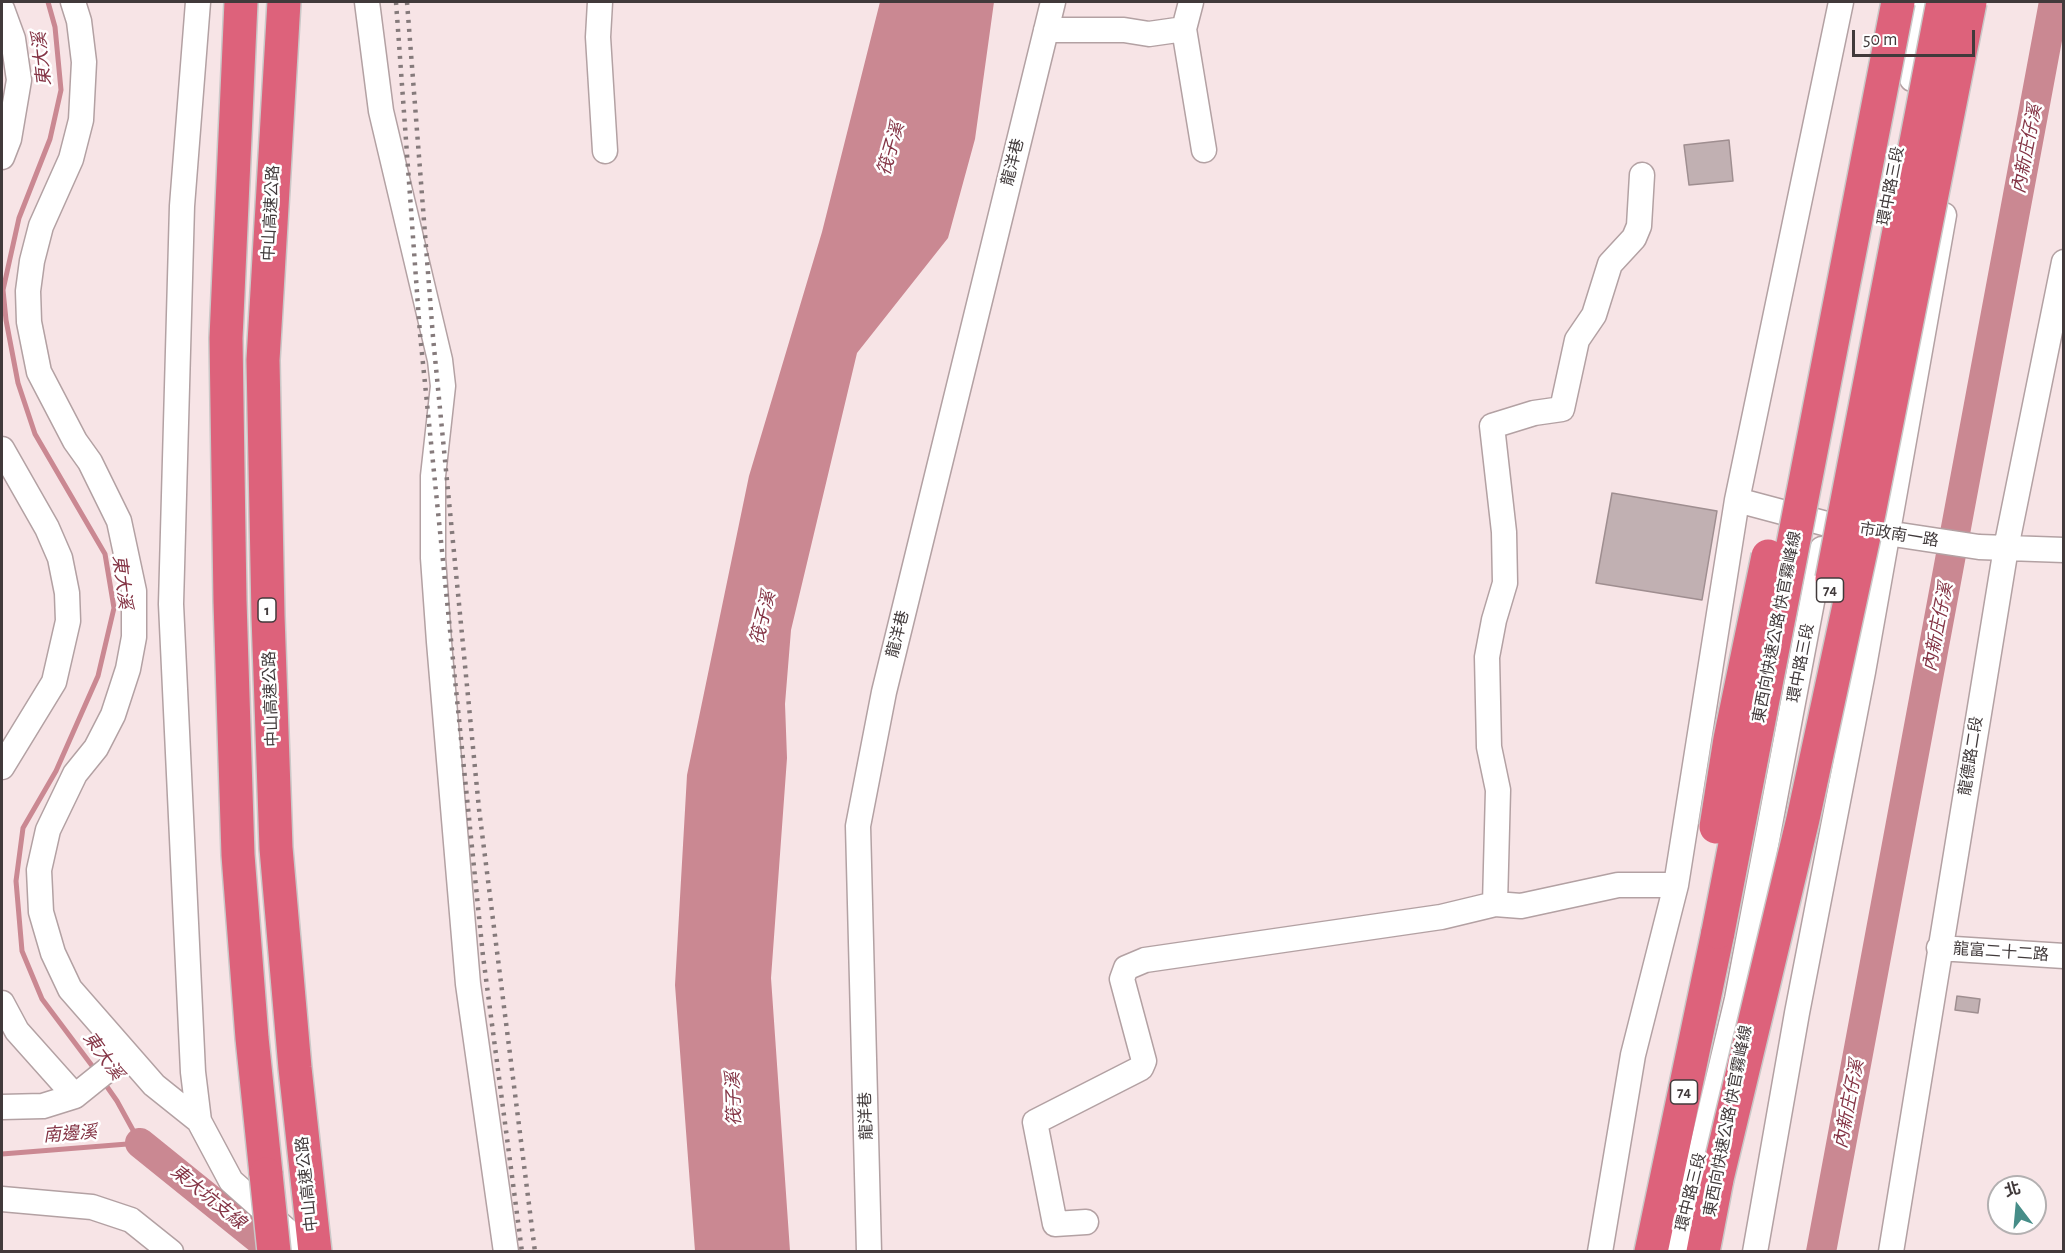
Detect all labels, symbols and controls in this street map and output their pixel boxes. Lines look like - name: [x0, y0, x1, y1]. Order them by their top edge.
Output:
- scale bar: [1855, 18, 1978, 56]
- water label: 東大溪: [28, 31, 56, 87]
- text: 50 m: [1863, 31, 1897, 49]
- water label: 內新庄仔溪: [2008, 103, 2046, 195]
- water label: 筏子溪: [873, 120, 909, 178]
- street label: 龍洋巷: [998, 136, 1028, 188]
- street label: 環中路三段: [1874, 145, 1908, 227]
- street label: 中山高速公路: [259, 165, 283, 261]
- street label: 市政南一路: [1858, 519, 1940, 551]
- street label: 東西向快速公路 快官霧峰線: [1749, 530, 1805, 724]
- water label: 東大溪: [108, 554, 136, 610]
- road number: 74: [1816, 578, 1844, 602]
- water label: 內新庄仔溪: [1919, 581, 1957, 673]
- water label: 筏子溪: [746, 589, 780, 647]
- road number: 1: [258, 598, 276, 622]
- street label: 龍洋巷: [883, 608, 913, 660]
- street label: 環中路三段: [1784, 622, 1818, 704]
- street label: 中山高速公路: [260, 651, 282, 747]
- street label: 龍德路二段: [1955, 715, 1987, 797]
- street label: 龍富二十二路: [1952, 939, 2050, 965]
- street label: 東西向快速公路 快官霧峰線: [1700, 1024, 1756, 1218]
- water label: 東大溪: [78, 1028, 128, 1084]
- water label: 內新庄仔溪: [1830, 1058, 1868, 1150]
- water label: 筏子溪: [722, 1072, 746, 1126]
- road number: 74: [1670, 1080, 1698, 1104]
- street label: 龍洋巷: [856, 1092, 876, 1140]
- water label: 南邊溪: [42, 1121, 98, 1147]
- street label: 中山高速公路: [292, 1135, 322, 1233]
- street label: 環中路三段: [1672, 1151, 1710, 1233]
- water label: 東大坑支線: [166, 1160, 250, 1234]
- north arrow: [1987, 1175, 2047, 1235]
- text: 北: [2003, 1180, 2022, 1200]

